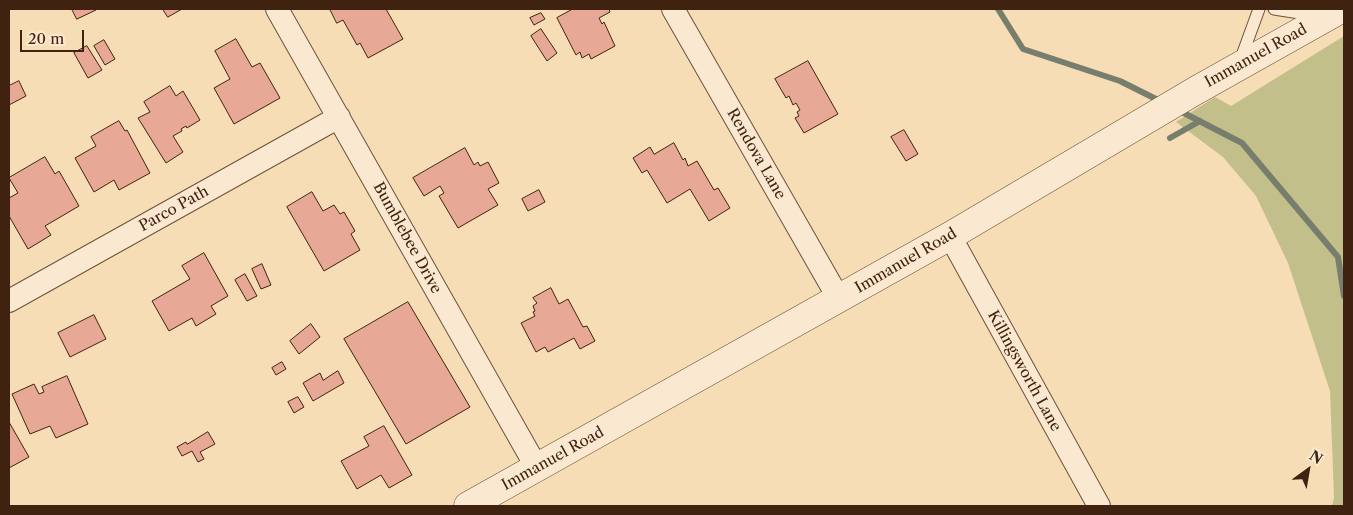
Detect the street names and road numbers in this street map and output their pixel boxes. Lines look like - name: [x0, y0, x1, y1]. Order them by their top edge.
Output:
- street label: Immanuel Road: [1202, 20, 1310, 92]
- street label: Rendova Lane: [723, 105, 789, 203]
- street label: Bumblebee Drive: [369, 179, 445, 297]
- street label: Parco Path: [136, 182, 212, 236]
- street label: Immanuel Road: [852, 225, 960, 297]
- street label: Killingsworth Lane: [983, 308, 1065, 434]
- street label: Immanuel Road: [499, 423, 607, 495]

